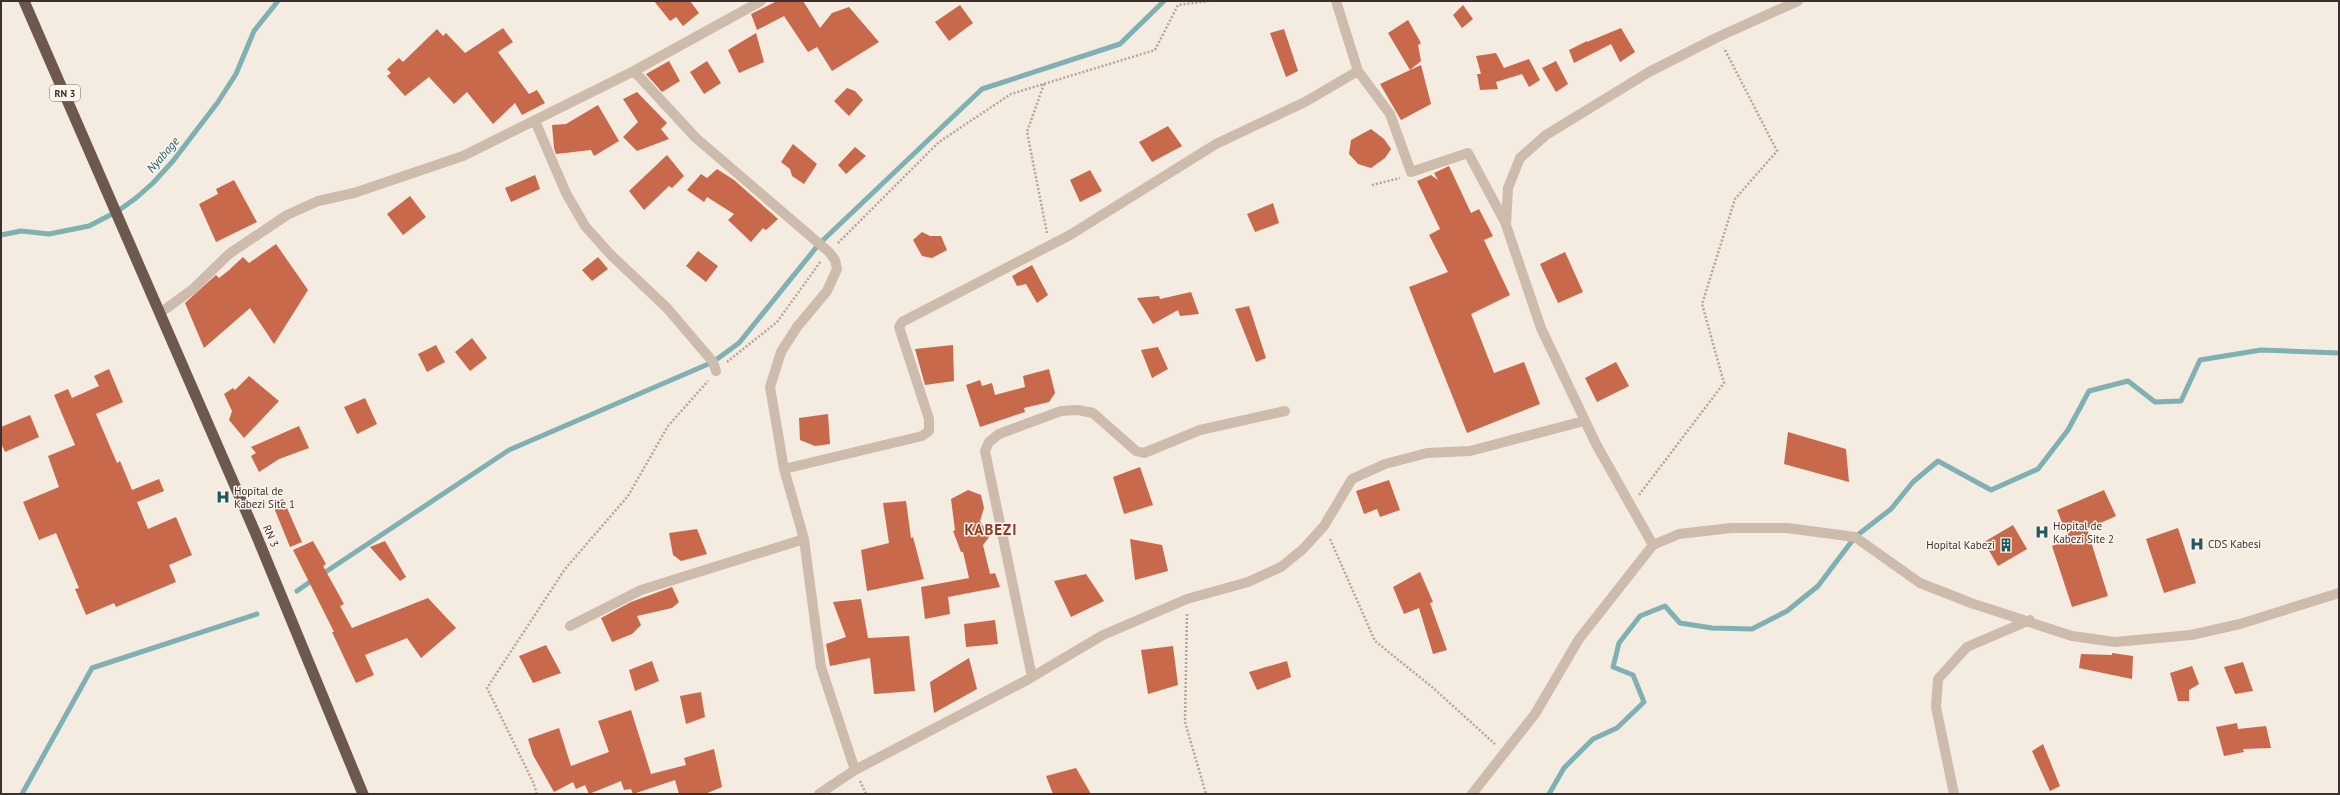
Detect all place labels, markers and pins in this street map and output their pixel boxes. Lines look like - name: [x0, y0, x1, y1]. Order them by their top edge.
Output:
- place label: Hopital de Kabezi Site 1: [234, 484, 295, 511]
- hospital icon: Hopital de Kabezi Site 1: [215, 489, 231, 505]
- place label: Hopital de Kabezi Site 2: [2053, 519, 2114, 546]
- hospital icon: Hopital de Kabezi Site 2: [2034, 524, 2050, 540]
- hospital icon: CDS Kabesi: [2189, 536, 2205, 552]
- building icon: Hopital Kabezi: [1998, 537, 2014, 553]
- place label: CDS Kabesi: [2208, 537, 2261, 551]
- place label: Hopital Kabezi: [1926, 538, 1995, 552]

